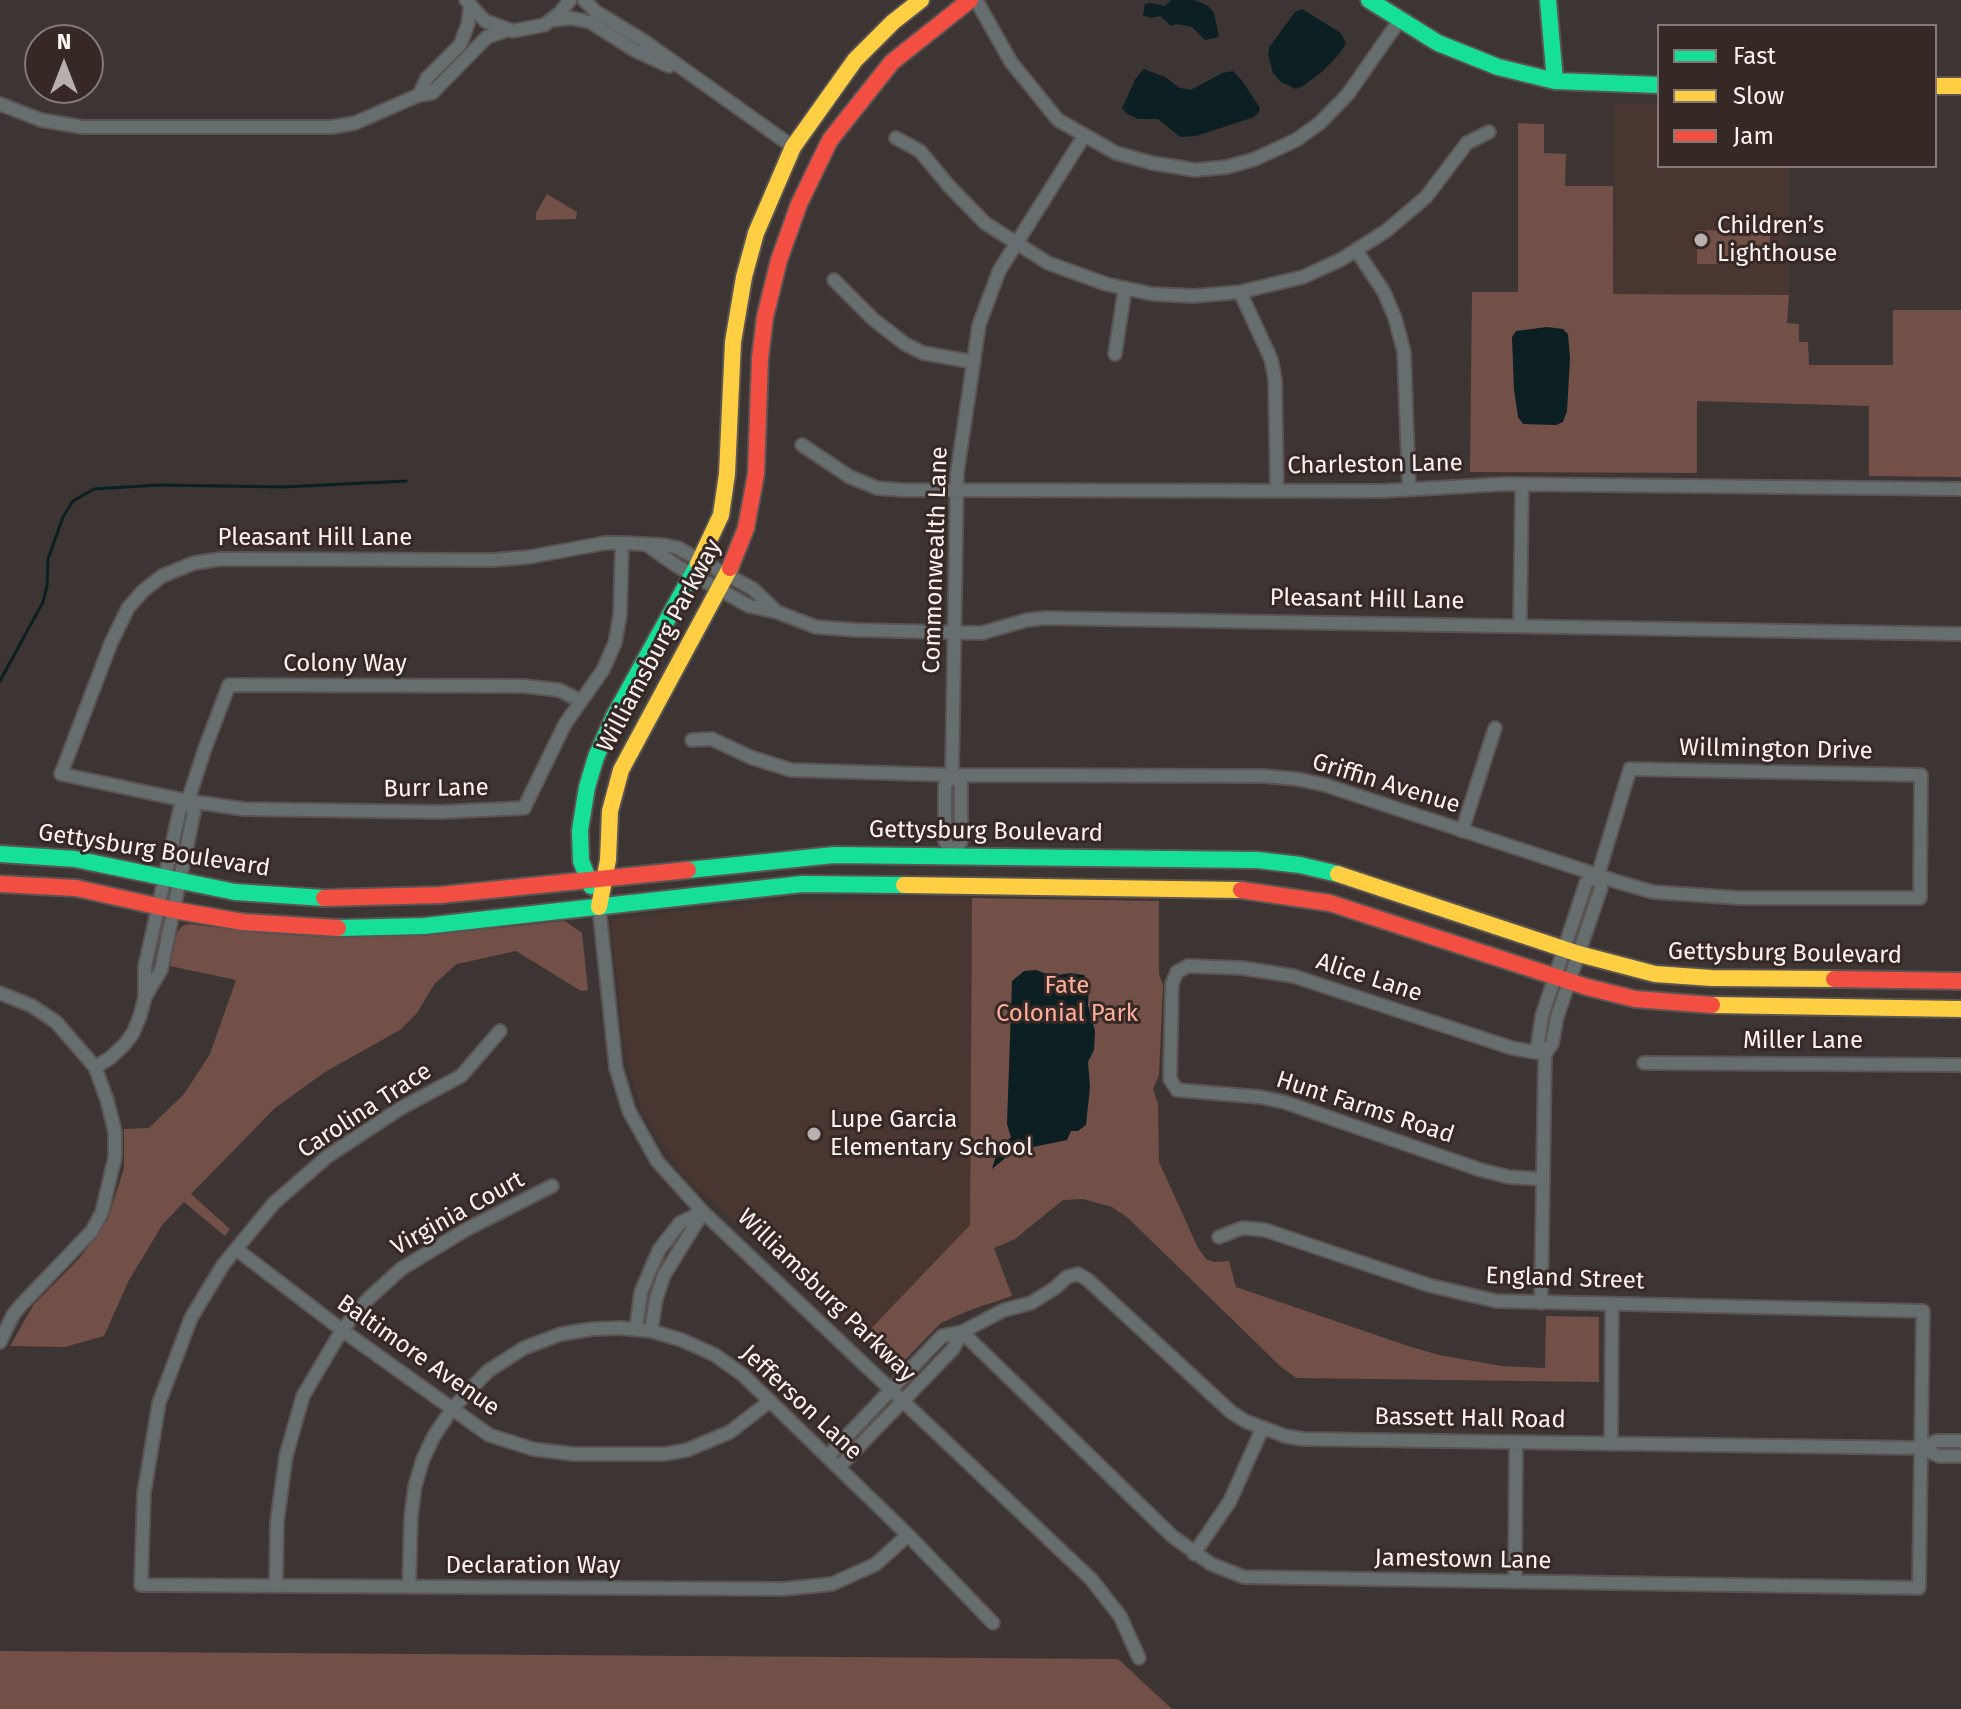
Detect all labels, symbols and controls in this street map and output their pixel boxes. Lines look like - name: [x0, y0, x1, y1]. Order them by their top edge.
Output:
- north arrow: [24, 24, 104, 104]
- legend: [1657, 24, 1937, 168]
- text: N: [57, 28, 71, 55]
- text: Fast: [1733, 42, 1776, 70]
- text: Slow: [1733, 82, 1784, 110]
- text: Jam: [1733, 122, 1774, 150]
- place label: Children’s Lighthouse: [1717, 212, 1837, 268]
- marker: Children’s Lighthouse: [1692, 231, 1710, 249]
- street label: Commonwealth Lane: [918, 446, 954, 674]
- street label: Charleston Lane: [1287, 449, 1463, 481]
- street label: Pleasant Hill Lane: [218, 524, 412, 552]
- street label: Williamsburg Parkway: [592, 535, 728, 757]
- street label: Pleasant Hill Lane: [1269, 584, 1465, 616]
- street label: Colony Way: [283, 650, 407, 678]
- street label: Willmington Drive: [1679, 734, 1873, 766]
- street label: Griffin Avenue: [1309, 748, 1463, 820]
- street label: Burr Lane: [383, 774, 489, 804]
- street label: Gettysburg Boulevard: [869, 816, 1103, 848]
- street label: Gettysburg Boulevard: [36, 818, 272, 884]
- street label: Gettysburg Boulevard: [1668, 938, 1902, 970]
- street label: Alice Lane: [1312, 947, 1426, 1009]
- park label: Fate Colonial Park: [996, 972, 1138, 1028]
- street label: Miller Lane: [1743, 1027, 1863, 1055]
- street label: Carolina Trace: [293, 1057, 437, 1165]
- street label: Hunt Farms Road: [1272, 1066, 1458, 1150]
- place label: Lupe Garcia Elementary School: [830, 1106, 1033, 1162]
- marker: Lupe Garcia Elementary School: [805, 1125, 823, 1143]
- street label: Virginia Court: [387, 1166, 529, 1262]
- street label: Williamsburg Parkway: [731, 1203, 921, 1389]
- street label: England Street: [1485, 1262, 1645, 1296]
- street label: Baltimore Avenue: [331, 1289, 505, 1423]
- street label: Jefferson Lane: [734, 1339, 868, 1467]
- street label: Bassett Hall Road: [1374, 1403, 1566, 1435]
- street label: Jamestown Lane: [1374, 1544, 1552, 1576]
- street label: Declaration Way: [446, 1552, 620, 1580]

